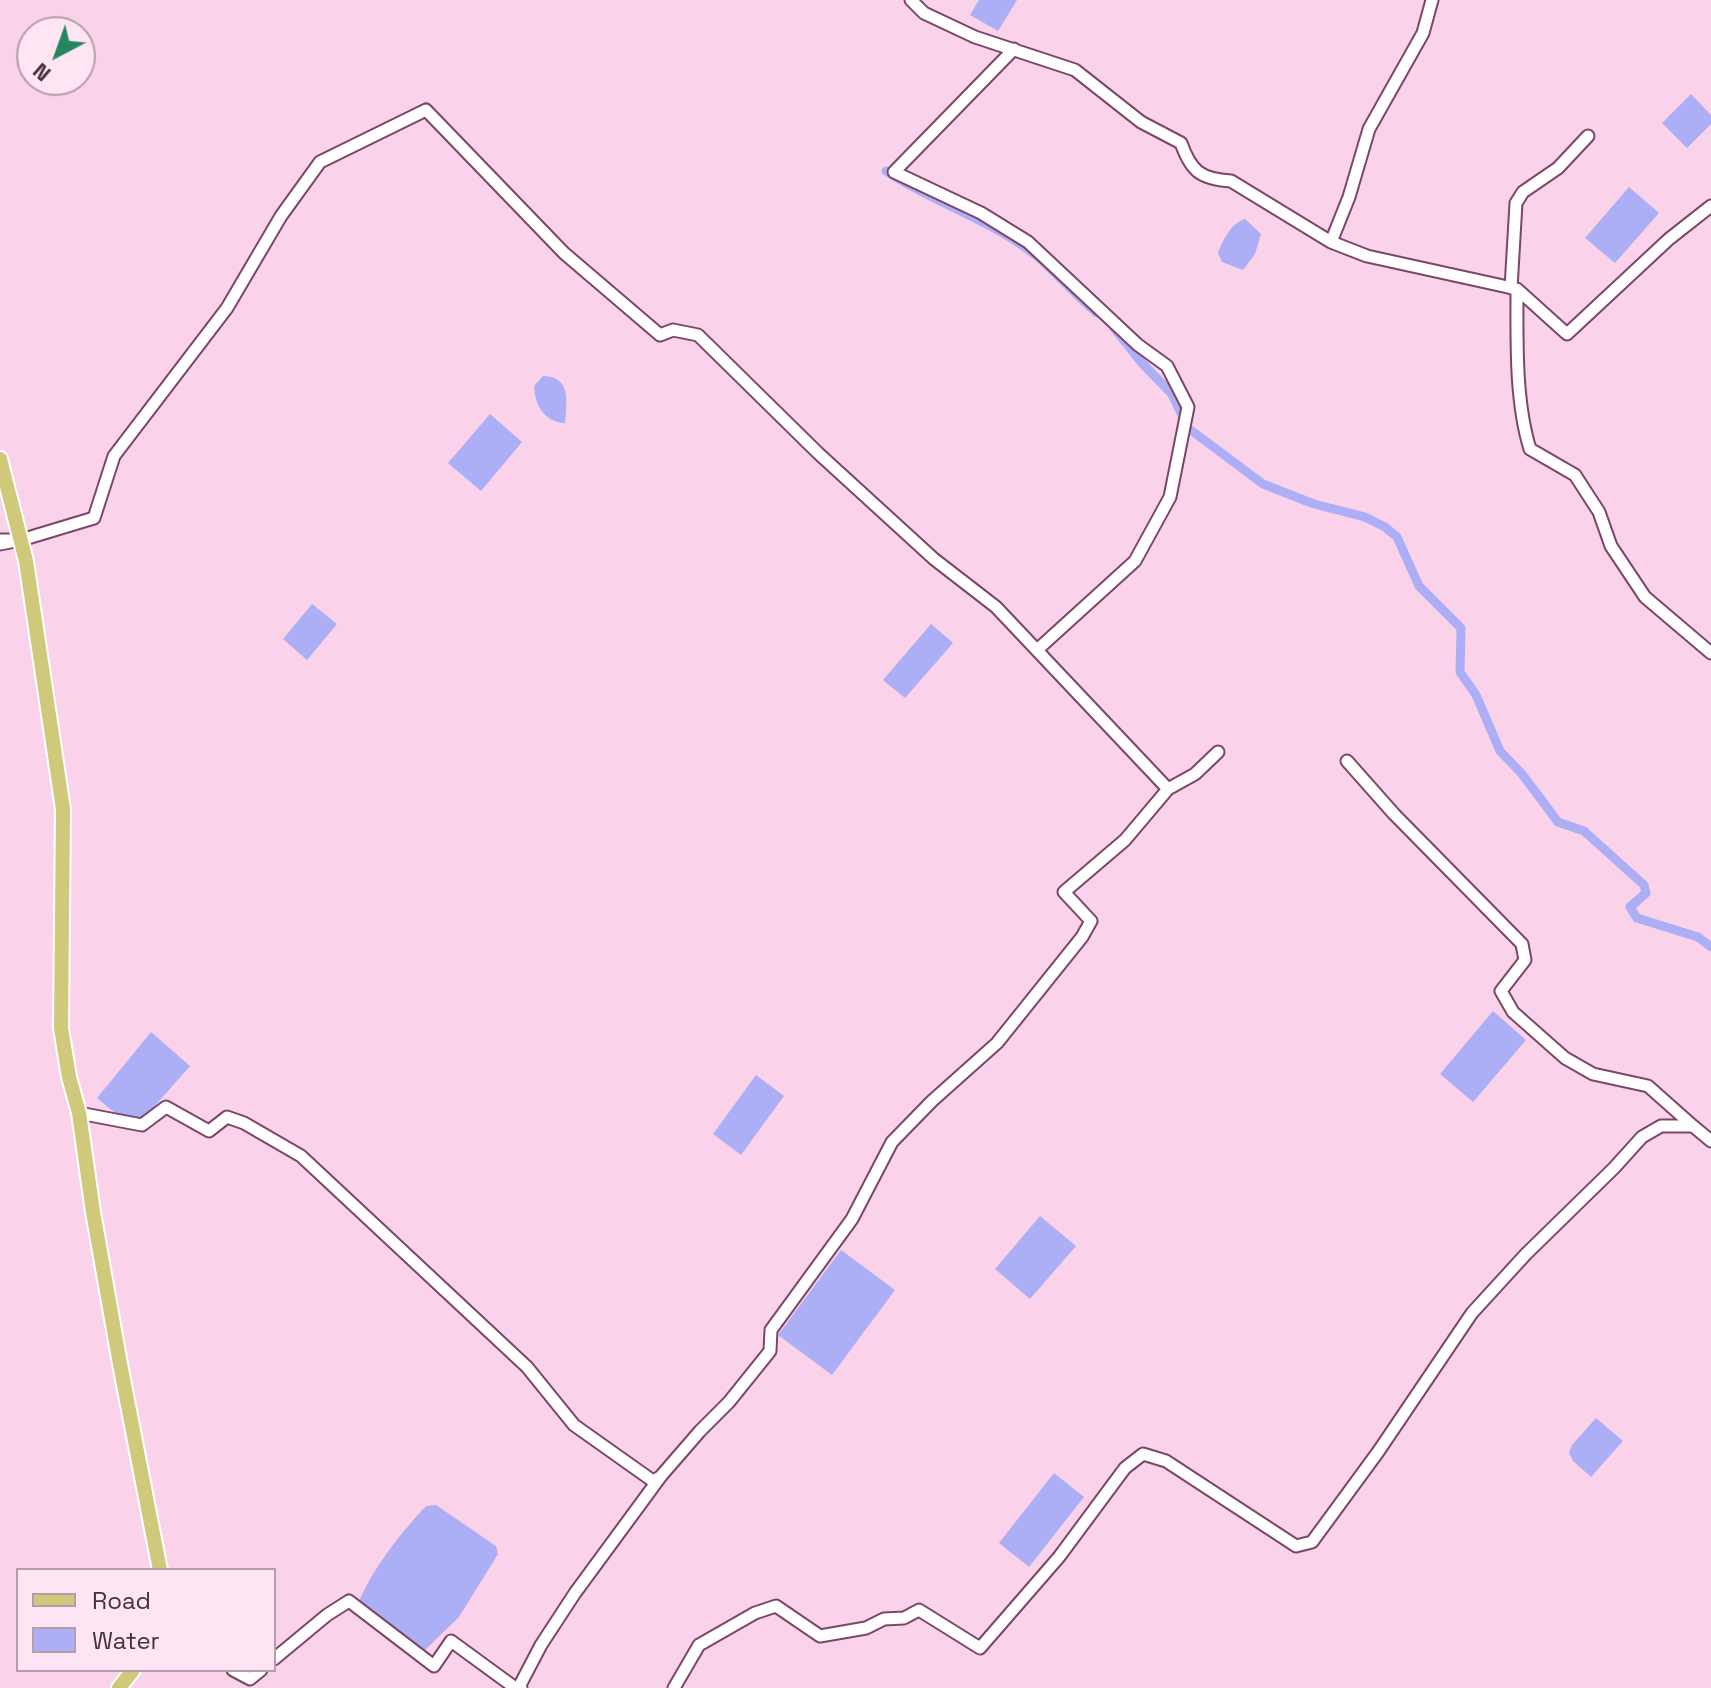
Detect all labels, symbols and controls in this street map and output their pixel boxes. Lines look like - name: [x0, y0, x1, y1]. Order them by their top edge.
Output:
- north arrow: [16, 16, 96, 96]
- text: N: [27, 57, 56, 88]
- legend: [16, 1568, 276, 1672]
- text: Road: [92, 1585, 151, 1616]
- text: Water: [92, 1625, 160, 1656]

